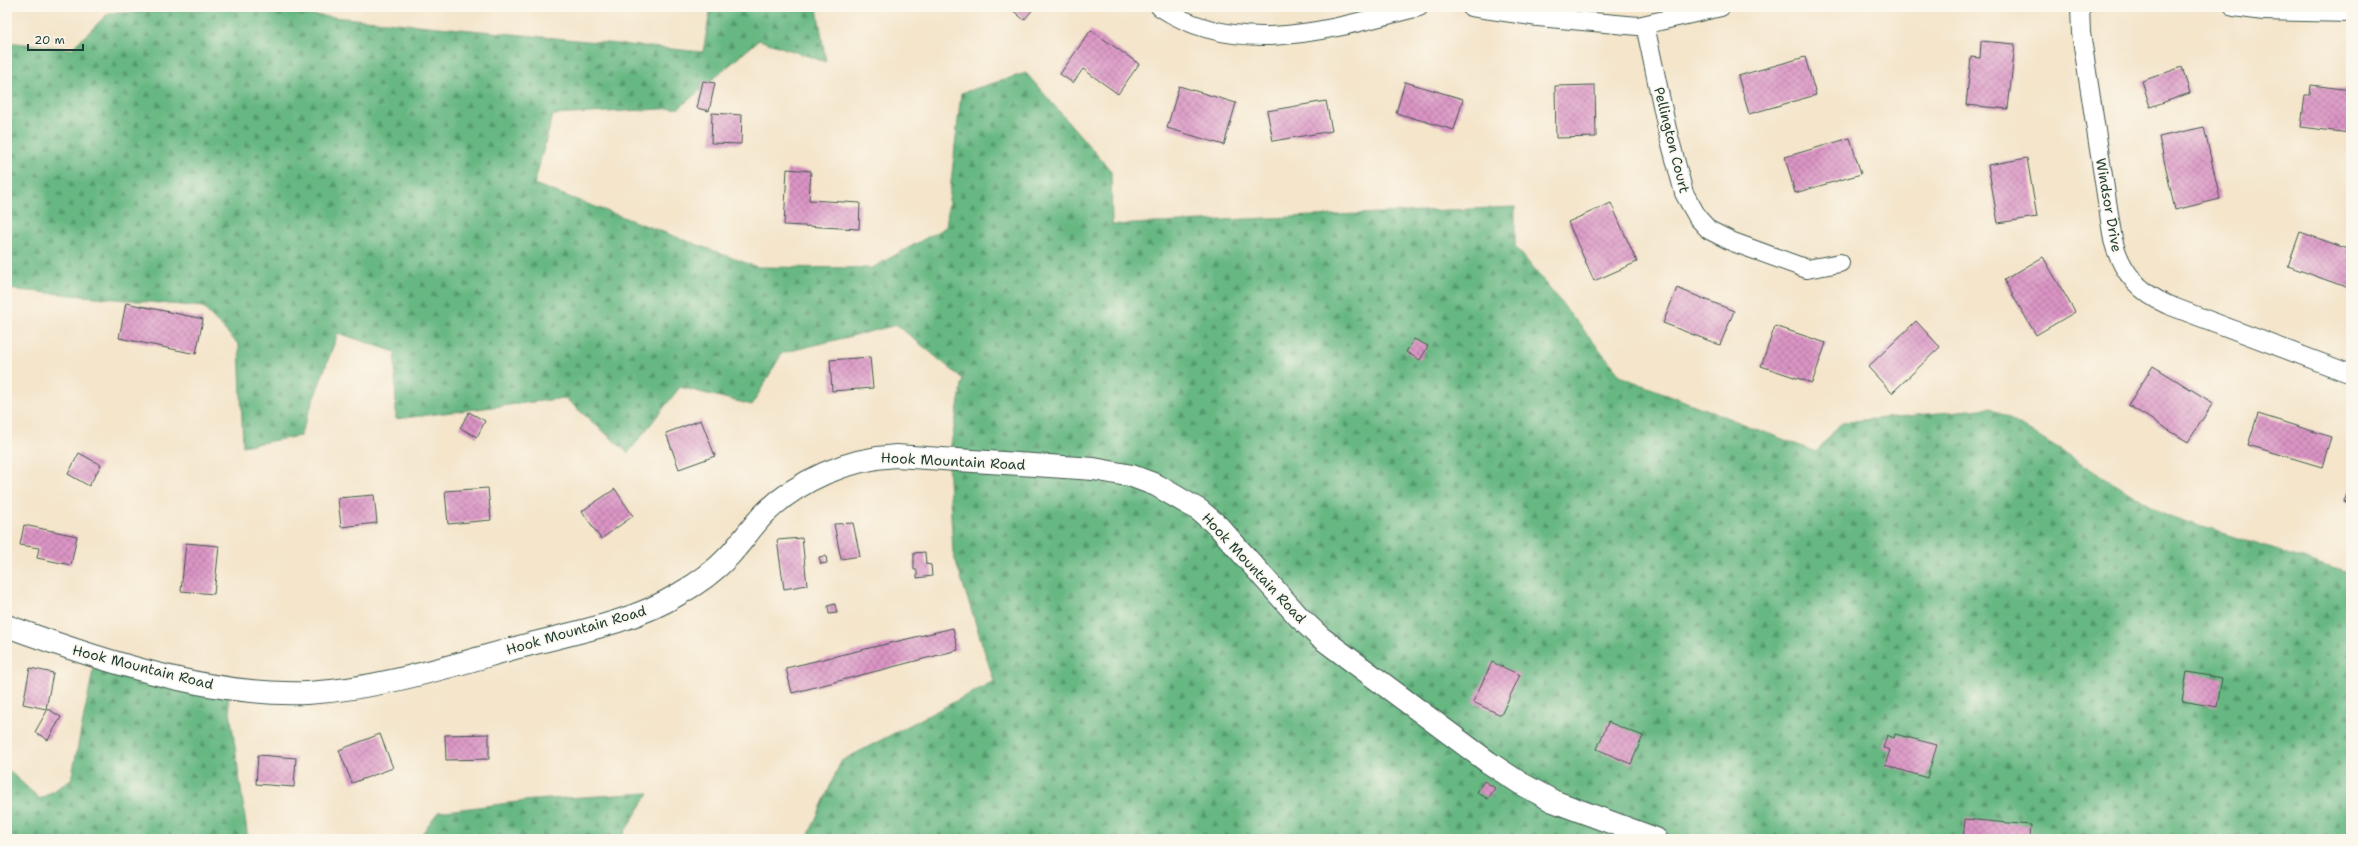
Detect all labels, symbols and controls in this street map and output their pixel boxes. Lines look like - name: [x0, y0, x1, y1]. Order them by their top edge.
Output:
- scale bar: [28, 26, 83, 52]
- text: 20 m: [34, 32, 65, 48]
- street label: Pellington Court: [1650, 85, 1694, 195]
- street label: Windsor Drive: [2092, 157, 2126, 254]
- street label: Hook Mountain Road: [880, 448, 1026, 474]
- street label: Hook Mountain Road: [1198, 509, 1310, 627]
- street label: Hook Mountain Road: [504, 601, 648, 659]
- street label: Hook Mountain Road: [71, 641, 216, 693]

